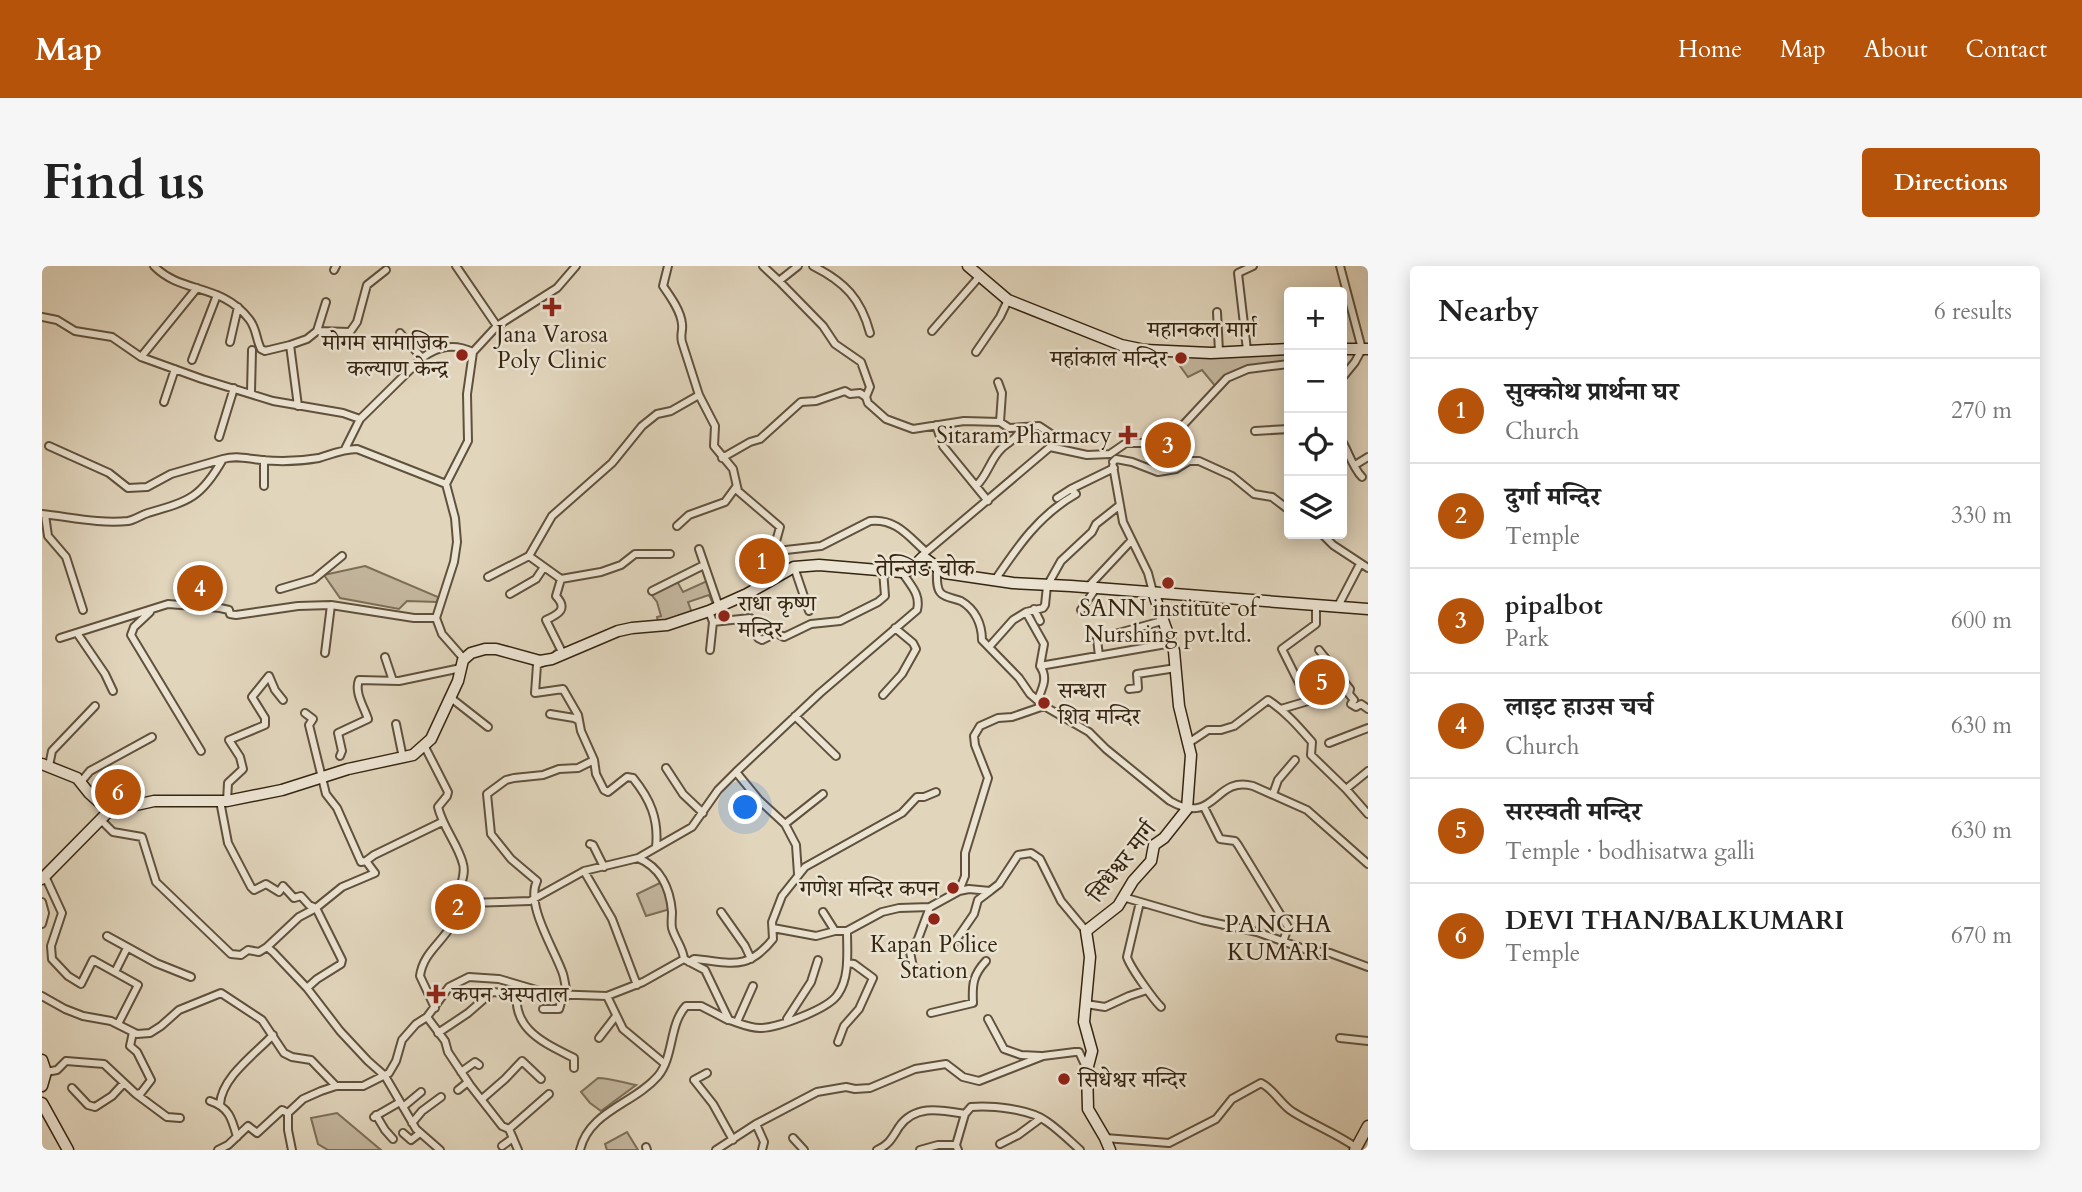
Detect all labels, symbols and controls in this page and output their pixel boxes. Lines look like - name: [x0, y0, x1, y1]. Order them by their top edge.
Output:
- text: Map: [35, 27, 102, 72]
- text: Home: [1678, 33, 1742, 66]
- text: Map: [1780, 33, 1826, 66]
- text: About: [1864, 33, 1928, 66]
- text: Contact: [1966, 33, 2047, 66]
- button: Directions: [1862, 148, 2040, 217]
- text: Find us: [42, 149, 205, 216]
- map controls: [1284, 287, 1347, 539]
- button: +: [1284, 287, 1347, 350]
- text: Nearby: [1438, 291, 1539, 332]
- text: 6 results: [1934, 296, 2012, 327]
- marker: Jana Varosa Poly Clinic: [542, 297, 562, 317]
- street label: महानकल मार्ग: [1146, 314, 1258, 345]
- place label: Jana Varosa Poly Clinic: [493, 319, 608, 376]
- place label: मोगम सामाजिक कल्याण केन्द्र: [321, 327, 450, 384]
- place label: महांकाल मन्दिर: [1049, 343, 1168, 374]
- marker: मोगम सामाजिक कल्याण केन्द्र: [454, 347, 470, 363]
- marker: महांकाल मन्दिर: [1173, 350, 1189, 366]
- button: −: [1284, 350, 1347, 413]
- text: सुक्कोथ प्रार्थना घर: [1505, 374, 1679, 409]
- text: 1: [1455, 395, 1467, 426]
- text: 270 m: [1951, 395, 2012, 426]
- button: locate: [1284, 413, 1347, 476]
- text: Church: [1505, 416, 1579, 447]
- pin: 3: [1145, 419, 1191, 471]
- place label: Sitaram Pharmacy: [936, 420, 1112, 451]
- marker: Sitaram Pharmacy: [1118, 425, 1138, 445]
- button: layers: [1284, 476, 1347, 539]
- text: दुर्गा मन्दिर: [1505, 479, 1601, 514]
- text: 2: [1455, 500, 1467, 531]
- text: 330 m: [1951, 500, 2012, 531]
- text: Temple: [1505, 521, 1580, 552]
- pin: 1: [739, 535, 785, 587]
- district label: तेन्जिङ चोक: [874, 552, 977, 585]
- pin: 4: [177, 562, 223, 614]
- marker: SANN institute of Nurshing pvt.ltd.: [1160, 575, 1176, 591]
- place label: राधा कृष्ण मन्दिर: [737, 588, 817, 645]
- text: pipalbot: [1505, 588, 1603, 623]
- place label: SANN institute of Nurshing pvt.ltd.: [1079, 593, 1261, 650]
- text: 3: [1455, 605, 1467, 636]
- text: 600 m: [1951, 605, 2012, 636]
- marker: राधा कृष्ण मन्दिर: [716, 608, 732, 624]
- text: Park: [1505, 623, 1549, 654]
- pin: 5: [1299, 656, 1345, 708]
- place label: सन्धरा शिव मन्दिर: [1057, 675, 1142, 732]
- text: लाइट हाउस चर्च: [1505, 689, 1653, 724]
- marker: सन्धरा शिव मन्दिर: [1036, 695, 1052, 711]
- text: 4: [1455, 710, 1467, 741]
- text: 630 m: [1951, 710, 2012, 741]
- text: Church: [1505, 731, 1579, 762]
- pin: 6: [95, 766, 141, 818]
- your location: [728, 790, 762, 824]
- text: सरस्वती मन्दिर: [1505, 794, 1641, 829]
- street label: सिधेश्वर मार्ग: [1080, 814, 1164, 910]
- text: 5: [1455, 815, 1467, 846]
- text: 630 m: [1951, 815, 2012, 846]
- text: Temple · bodhisatwa galli: [1505, 836, 1755, 867]
- place label: गणेश मन्दिर कपन: [799, 873, 940, 904]
- marker: गणेश मन्दिर कपन: [945, 880, 961, 896]
- pin: 2: [435, 881, 481, 933]
- text: DEVI THAN/BALKUMARI: [1505, 903, 1844, 938]
- district label: PANCHA KUMARI: [1224, 908, 1333, 969]
- marker: Kapan Police Station: [926, 911, 942, 927]
- text: 6: [1455, 920, 1467, 951]
- text: 670 m: [1951, 920, 2012, 951]
- place label: Kapan Police Station: [870, 929, 998, 986]
- text: Temple: [1505, 938, 1580, 969]
- place label: कपन अस्पताल: [451, 979, 569, 1010]
- marker: कपन अस्पताल: [426, 984, 446, 1004]
- place label: सिधेश्वर मन्दिर: [1077, 1064, 1188, 1095]
- marker: सिधेश्वर मन्दिर: [1056, 1071, 1072, 1087]

